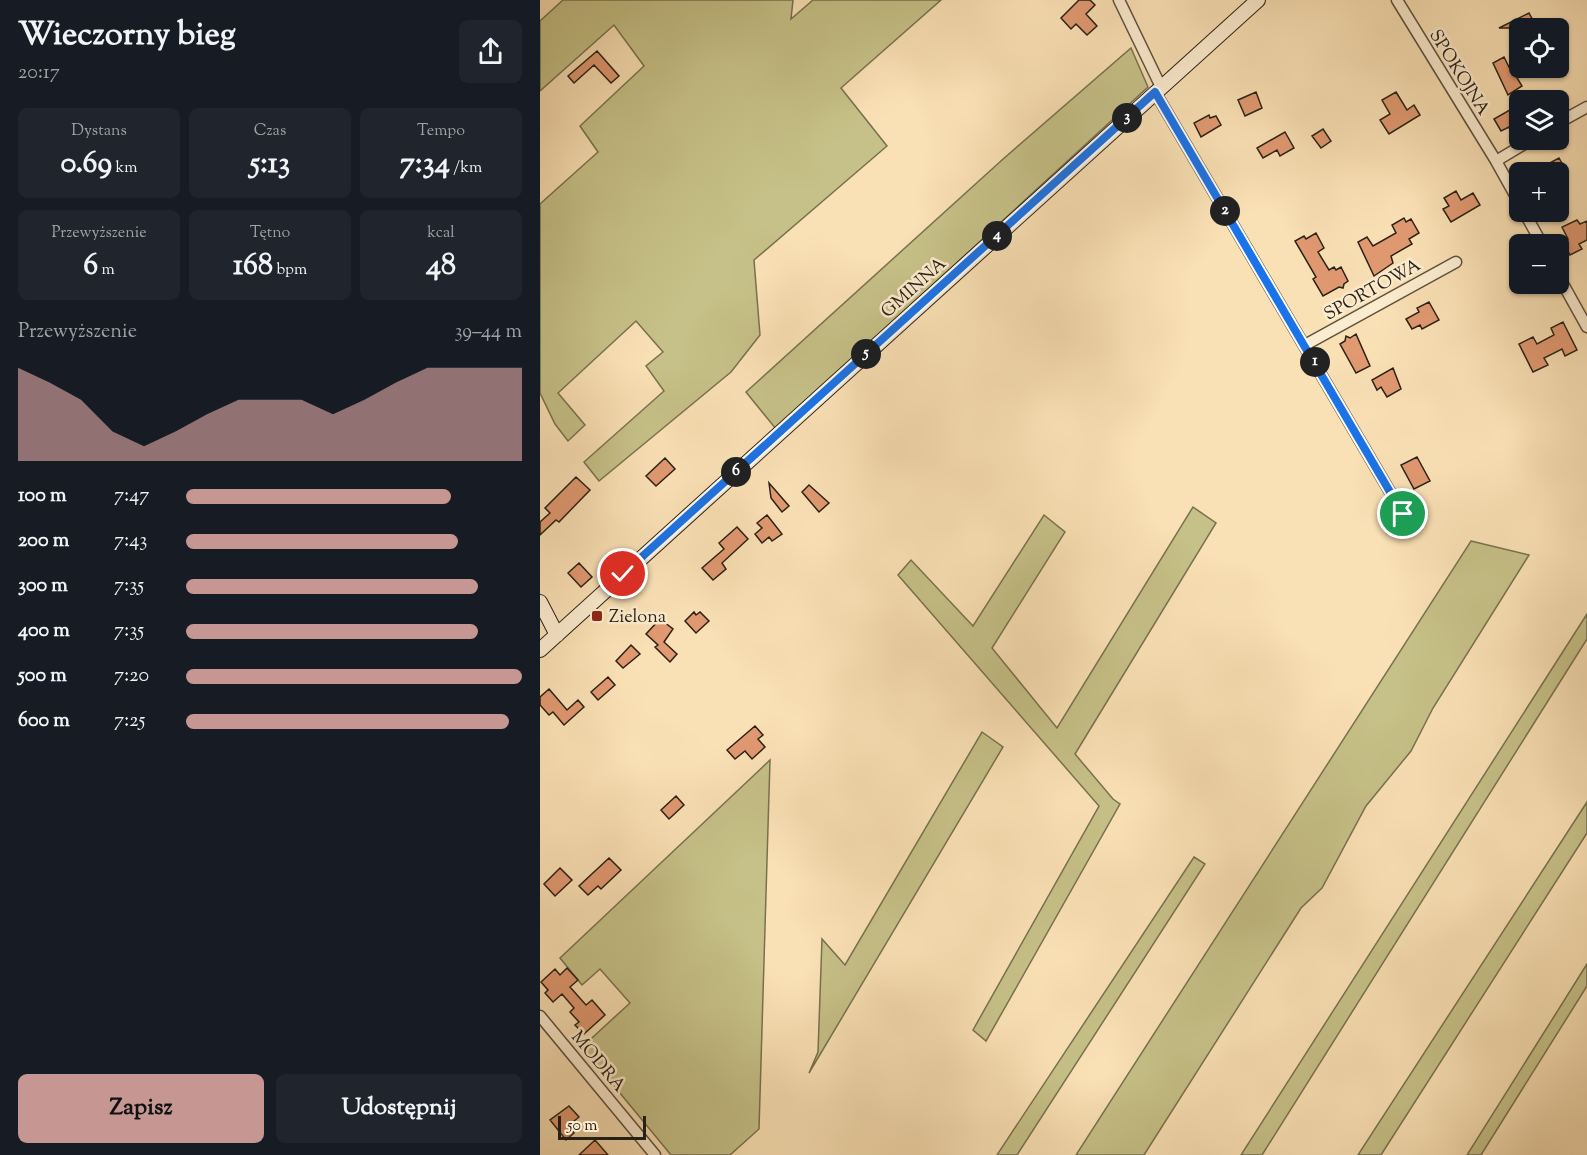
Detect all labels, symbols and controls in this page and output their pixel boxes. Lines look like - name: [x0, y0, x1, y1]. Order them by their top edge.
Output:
- text: Wieczorny bieg: [18, 12, 236, 60]
- map controls: [1509, 18, 1569, 294]
- button: locate: [1509, 18, 1569, 78]
- button: share: [459, 20, 522, 83]
- street label: SPOKOJNA: [1422, 25, 1495, 122]
- text: 20:17: [18, 59, 60, 88]
- button: layers: [1509, 90, 1569, 150]
- pin: 3: [1112, 103, 1142, 133]
- text: 3: [1124, 106, 1130, 129]
- text: Dystans: [71, 120, 127, 143]
- text: Czas: [254, 120, 286, 143]
- text: Tempo: [417, 120, 465, 143]
- text: 0.69: [61, 143, 112, 186]
- text: 5:13: [250, 143, 290, 186]
- text: 7:34: [400, 143, 450, 186]
- text: km: [112, 157, 137, 180]
- text: /km: [450, 157, 482, 180]
- button: +: [1509, 162, 1569, 222]
- pin: 2: [1210, 196, 1240, 226]
- text: 2: [1221, 199, 1229, 222]
- pin: 4: [982, 221, 1012, 251]
- text: Przewyższenie: [51, 222, 147, 245]
- text: Tętno: [250, 222, 290, 245]
- text: kcal: [427, 222, 455, 245]
- text: 4: [993, 224, 1001, 247]
- button: −: [1509, 234, 1569, 294]
- text: 6: [83, 245, 98, 288]
- text: 168: [233, 245, 273, 288]
- text: 48: [426, 245, 456, 288]
- street label: GMINNA: [876, 252, 953, 325]
- street label: SPORTOWA: [1320, 253, 1427, 328]
- text: m: [98, 259, 115, 282]
- text: bpm: [273, 259, 307, 282]
- text: Przewyższenie: [18, 318, 137, 347]
- text: 39–44 m: [454, 318, 522, 347]
- pin: 5: [851, 339, 881, 369]
- text: 5: [863, 342, 869, 365]
- pin: 1: [1300, 347, 1330, 377]
- text: 1: [1312, 350, 1318, 373]
- pin: 6: [721, 457, 751, 487]
- text: 6: [732, 460, 740, 483]
- text: 100 m: [18, 482, 67, 511]
- text: 7:47: [114, 482, 149, 511]
- pin: [1377, 488, 1428, 539]
- icon: arrive: [1386, 497, 1419, 530]
- text: 200 m: [18, 527, 69, 556]
- text: 7:43: [114, 527, 147, 556]
- pin: [597, 548, 648, 599]
- icon: check: [606, 557, 639, 590]
- text: 300 m: [18, 572, 68, 601]
- text: 7:35: [114, 572, 144, 601]
- place label: Zielona: [609, 605, 666, 631]
- marker: Zielona: [590, 609, 604, 623]
- text: 400 m: [18, 617, 70, 646]
- text: 7:35: [114, 617, 144, 646]
- text: 500 m: [18, 662, 67, 691]
- text: 7:20: [114, 662, 149, 691]
- text: 600 m: [18, 707, 70, 736]
- text: 7:25: [114, 707, 145, 736]
- street label: MODRA: [564, 1026, 631, 1099]
- button: Zapisz: [18, 1074, 264, 1143]
- button: Udostępnij: [276, 1074, 522, 1143]
- scale bar: [558, 1113, 646, 1140]
- text: 50 m: [567, 1115, 598, 1138]

